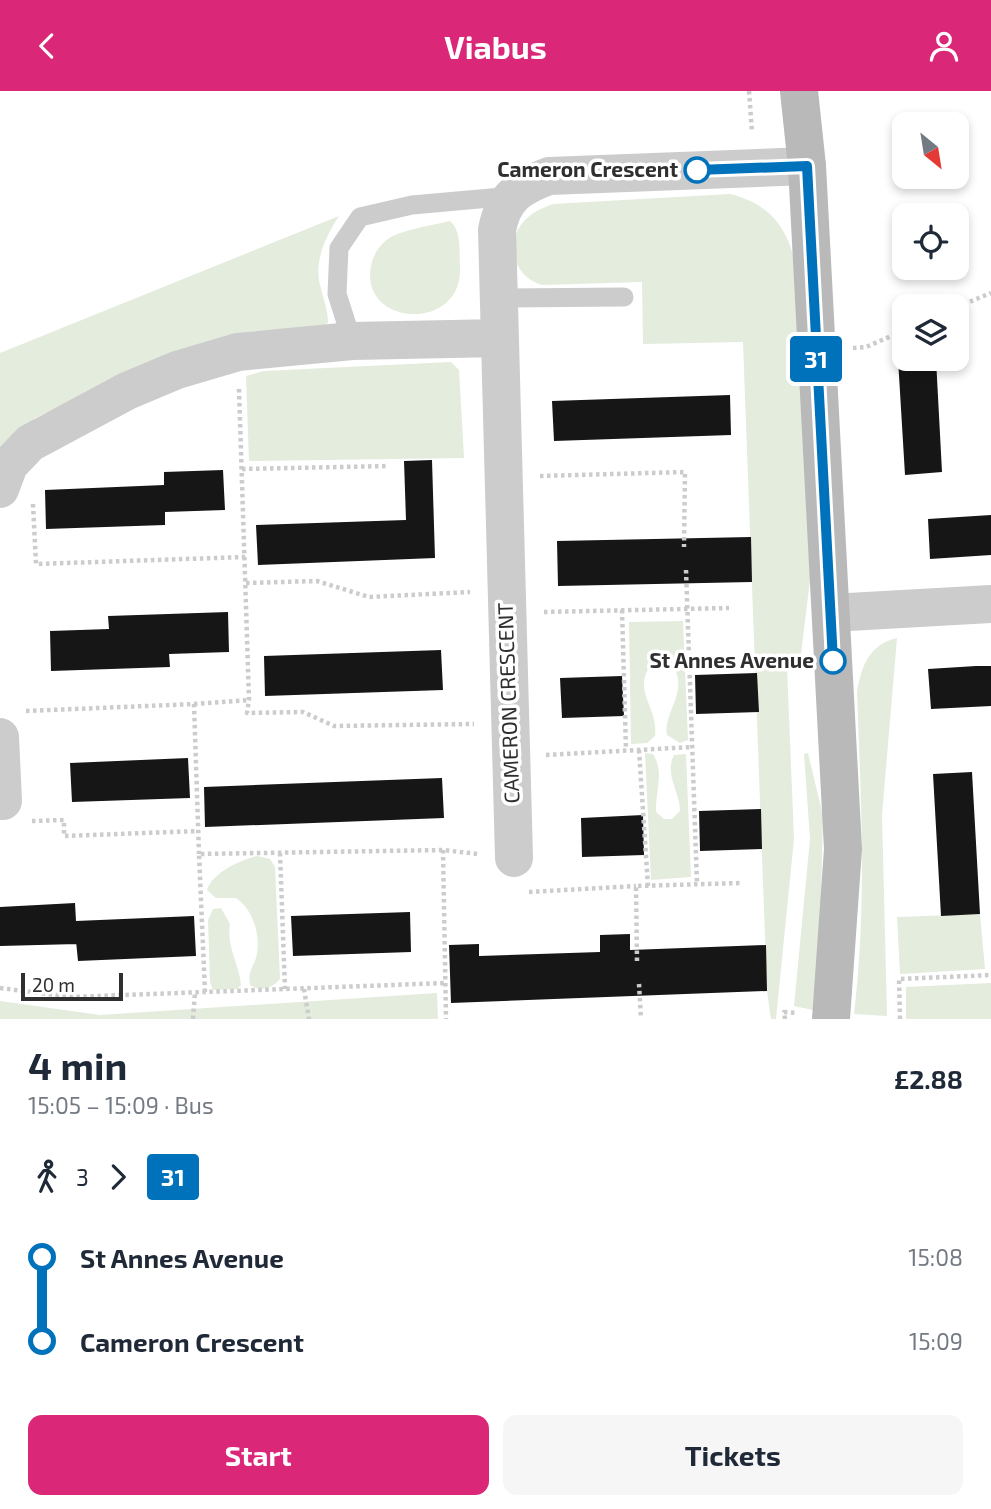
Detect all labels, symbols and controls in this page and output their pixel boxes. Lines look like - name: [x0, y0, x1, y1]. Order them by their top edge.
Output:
- icon: back: [28, 27, 66, 65]
- text: Viabus: [444, 27, 547, 65]
- icon: person: [925, 27, 963, 65]
- north arrow: [892, 112, 970, 189]
- map controls: [892, 112, 969, 371]
- place label: Cameron Crescent: [497, 156, 678, 181]
- marker: Cameron Crescent: [684, 157, 710, 183]
- button: locate: [892, 203, 969, 280]
- button: layers: [892, 294, 969, 371]
- line badge: 31: [784, 336, 848, 382]
- text: 31: [804, 344, 828, 373]
- street label: CAMERON CRESCENT: [492, 602, 523, 804]
- place label: St Annes Avenue: [649, 647, 814, 672]
- marker: St Annes Avenue: [820, 648, 846, 674]
- scale bar: [21, 970, 122, 1002]
- text: 20 m: [32, 973, 75, 996]
- text: 4 min: [28, 1042, 127, 1088]
- text: £2.88: [894, 1063, 963, 1094]
- text: 15:05 – 15:09 · Bus: [28, 1091, 214, 1119]
- icon: walk: [28, 1158, 66, 1196]
- icon: forward: [99, 1158, 137, 1196]
- text: 31: [161, 1162, 185, 1191]
- text: 3: [76, 1163, 89, 1191]
- text: St Annes Avenue: [80, 1242, 284, 1273]
- text: 15:08: [908, 1243, 963, 1271]
- text: Cameron Crescent: [80, 1326, 304, 1357]
- text: 15:09: [909, 1327, 963, 1355]
- button: Start: [28, 1415, 489, 1495]
- button: Tickets: [503, 1415, 963, 1495]

